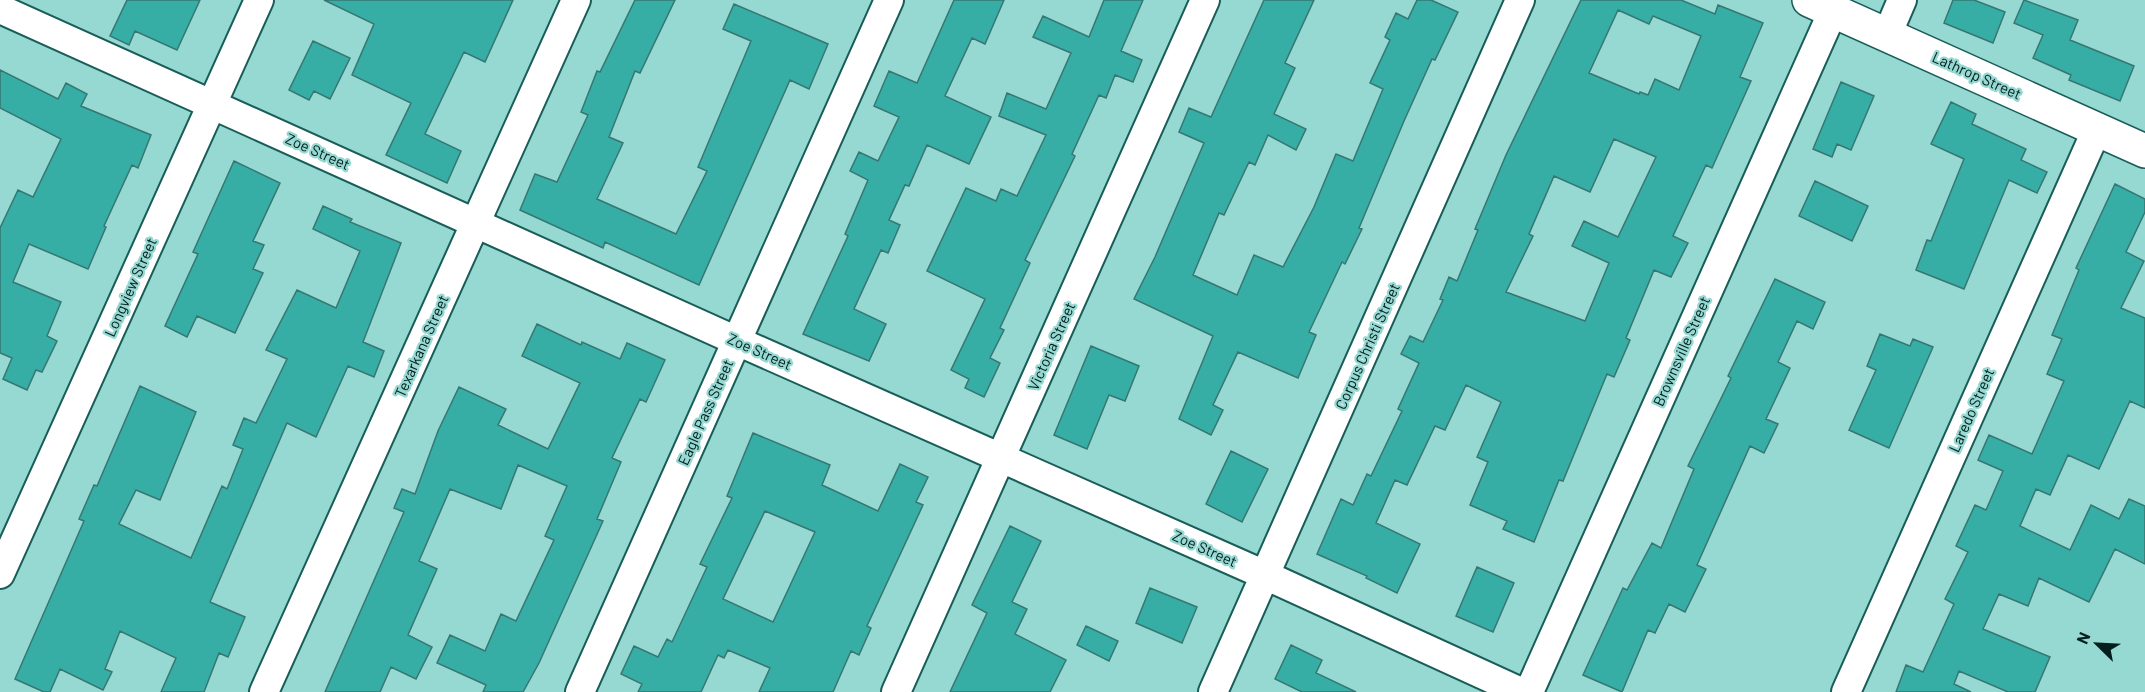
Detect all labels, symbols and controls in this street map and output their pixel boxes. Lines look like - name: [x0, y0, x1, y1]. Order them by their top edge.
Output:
- street label: Lathrop Street: [1930, 47, 2024, 103]
- street label: Zoe Street: [283, 129, 353, 173]
- street label: Longview Street: [100, 235, 160, 339]
- street label: Corpus Christi Street: [1331, 280, 1403, 412]
- street label: Texarkana Street: [390, 292, 452, 400]
- street label: Brownsville Street: [1649, 293, 1713, 409]
- street label: Victoria Street: [1024, 299, 1078, 393]
- street label: Zoe Street: [725, 329, 795, 373]
- street label: Eagle Pass Street: [674, 356, 736, 468]
- street label: Laredo Street: [1944, 365, 1998, 455]
- street label: Zoe Street: [1170, 526, 1240, 570]
- north arrow: [2067, 614, 2127, 674]
- text: N: [2072, 629, 2094, 646]

